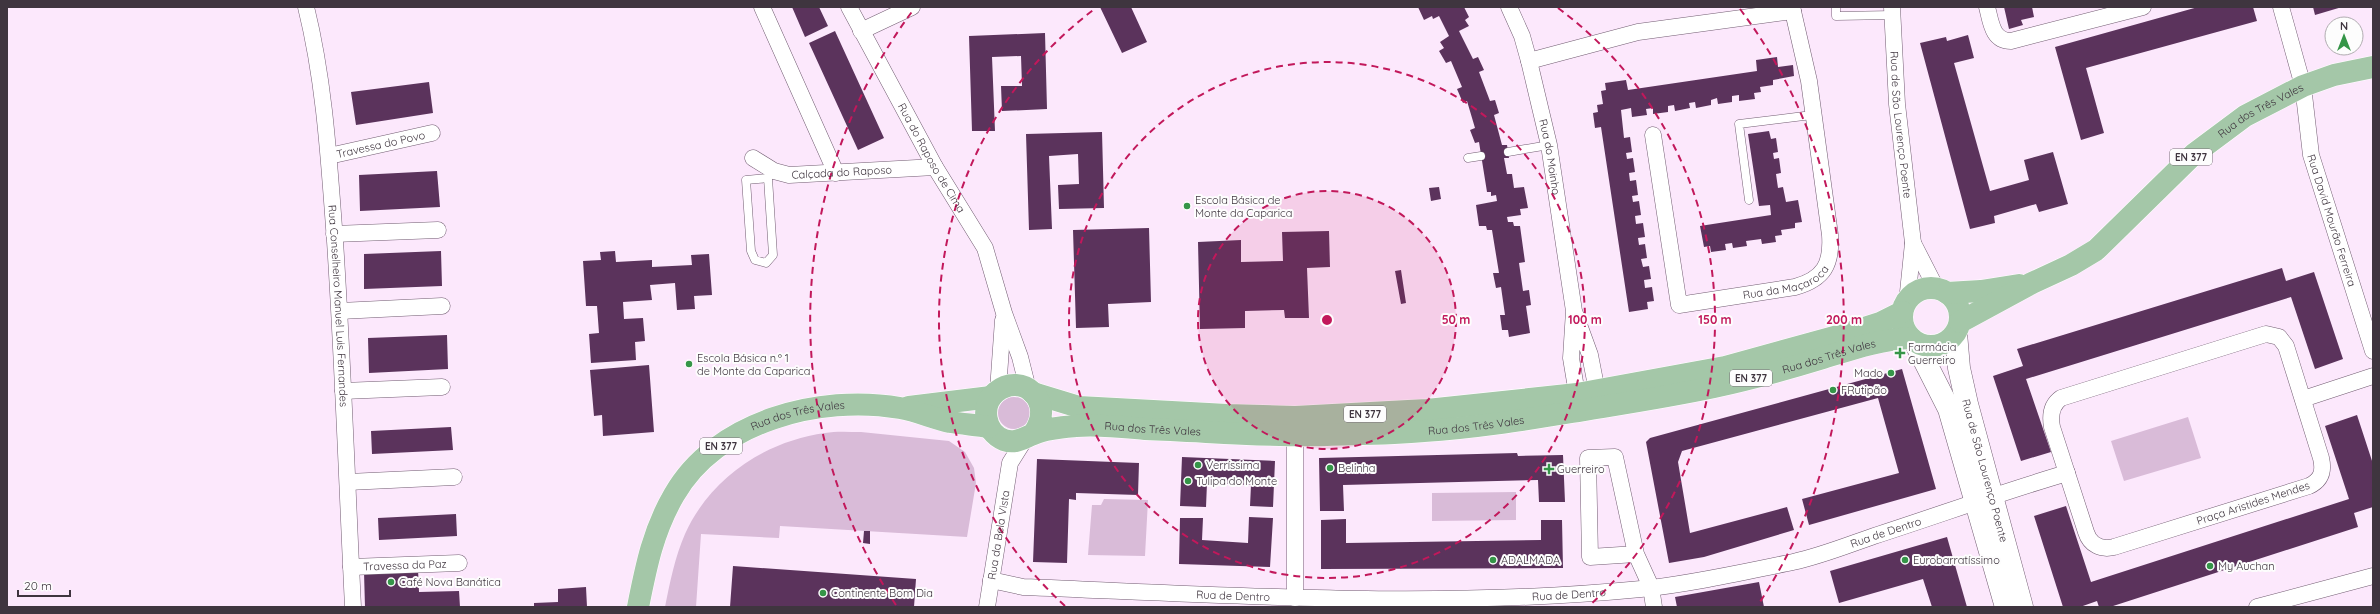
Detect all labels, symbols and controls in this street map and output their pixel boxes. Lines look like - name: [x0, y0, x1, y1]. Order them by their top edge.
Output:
- north arrow: [2324, 16, 2364, 56]
- text: N: [2340, 19, 2348, 33]
- street label: Rua de São Lourenço Poente: [1887, 51, 1915, 199]
- street label: Rua dos Três Vales: [2215, 80, 2306, 141]
- street label: Rua do Raposo de Cima: [895, 101, 968, 215]
- street label: Rua do Moinho: [1536, 118, 1563, 196]
- street label: Travessa do Povo: [335, 128, 427, 161]
- road number: EN 377: [2170, 149, 2212, 165]
- street label: Rua David Mourão Ferreira: [2304, 152, 2359, 288]
- street label: Calçada do Raposo: [791, 162, 893, 182]
- place label: Escola Básica de Monte da Caparica: [1195, 193, 1292, 220]
- marker: Escola Básica de Monte da Caparica: [1182, 201, 1192, 211]
- street label: Rua Conselheiro Manuel Luis Fernandes: [325, 204, 351, 407]
- street label: Rua da Maçaroca: [1742, 263, 1832, 302]
- text: 50 m: [1442, 312, 1470, 327]
- text: 100 m: [1568, 312, 1602, 327]
- text: 150 m: [1698, 312, 1732, 327]
- text: 200 m: [1826, 312, 1862, 327]
- centre of rings: [1320, 313, 1334, 327]
- street label: Rua dos Três Vales: [1780, 336, 1877, 377]
- place label: Farmácia Guerreiro: [1908, 340, 1956, 367]
- marker: Farmácia Guerreiro: [1895, 348, 1905, 358]
- place label: Escola Básica n.º 1 de Monte da Caparica: [697, 351, 810, 378]
- marker: Escola Básica n.º 1 de Monte da Caparica: [684, 359, 694, 369]
- place label: Mado: [1854, 366, 1883, 380]
- marker: Mado: [1886, 368, 1896, 378]
- road number: EN 377: [1730, 370, 1772, 386]
- place label: FRutipão: [1841, 383, 1887, 397]
- marker: FRutipão: [1828, 385, 1838, 395]
- street label: Rua dos Três Vales: [748, 398, 845, 434]
- street label: Rua de São Lourenço Poente: [1959, 398, 2011, 544]
- road number: EN 377: [1344, 406, 1386, 422]
- street label: Rua dos Três Vales: [1427, 413, 1525, 438]
- street label: Rua dos Três Vales: [1104, 419, 1201, 439]
- road number: EN 377: [700, 438, 742, 454]
- place label: Verríssima: [1206, 458, 1259, 472]
- marker: Verríssima: [1193, 460, 1203, 470]
- place label: Belinha: [1338, 461, 1376, 475]
- place label: Guerreiro: [1557, 462, 1605, 476]
- marker: Belinha: [1325, 463, 1335, 473]
- marker: Guerreiro: [1544, 464, 1554, 474]
- place label: Tulipa do Monte: [1196, 474, 1277, 488]
- marker: Tulipa do Monte: [1183, 476, 1193, 486]
- street label: Praça Aristides Mendes: [2195, 478, 2311, 528]
- street label: Rua da Bela Vista: [984, 489, 1013, 581]
- street label: Rua de Dentro: [1848, 514, 1923, 551]
- place label: ADALMADA: [1501, 553, 1560, 567]
- place label: Eurobarratíssimo: [1913, 553, 2000, 567]
- marker: ADALMADA: [1488, 555, 1498, 565]
- marker: Eurobarratíssimo: [1900, 555, 1910, 565]
- street label: Travessa da Paz: [363, 556, 447, 574]
- place label: My Auchan: [2218, 559, 2275, 573]
- marker: My Auchan: [2205, 561, 2215, 571]
- scale bar: [18, 572, 70, 598]
- place label: Café Nova Banática: [399, 575, 501, 589]
- marker: Café Nova Banática: [386, 577, 396, 587]
- text: 20 m: [24, 578, 52, 593]
- street label: Rua de Dentro: [1532, 585, 1607, 604]
- place label: Continente Bom Dia: [831, 586, 933, 600]
- street label: Rua de Dentro: [1196, 587, 1271, 604]
- marker: Continente Bom Dia: [818, 588, 828, 598]

